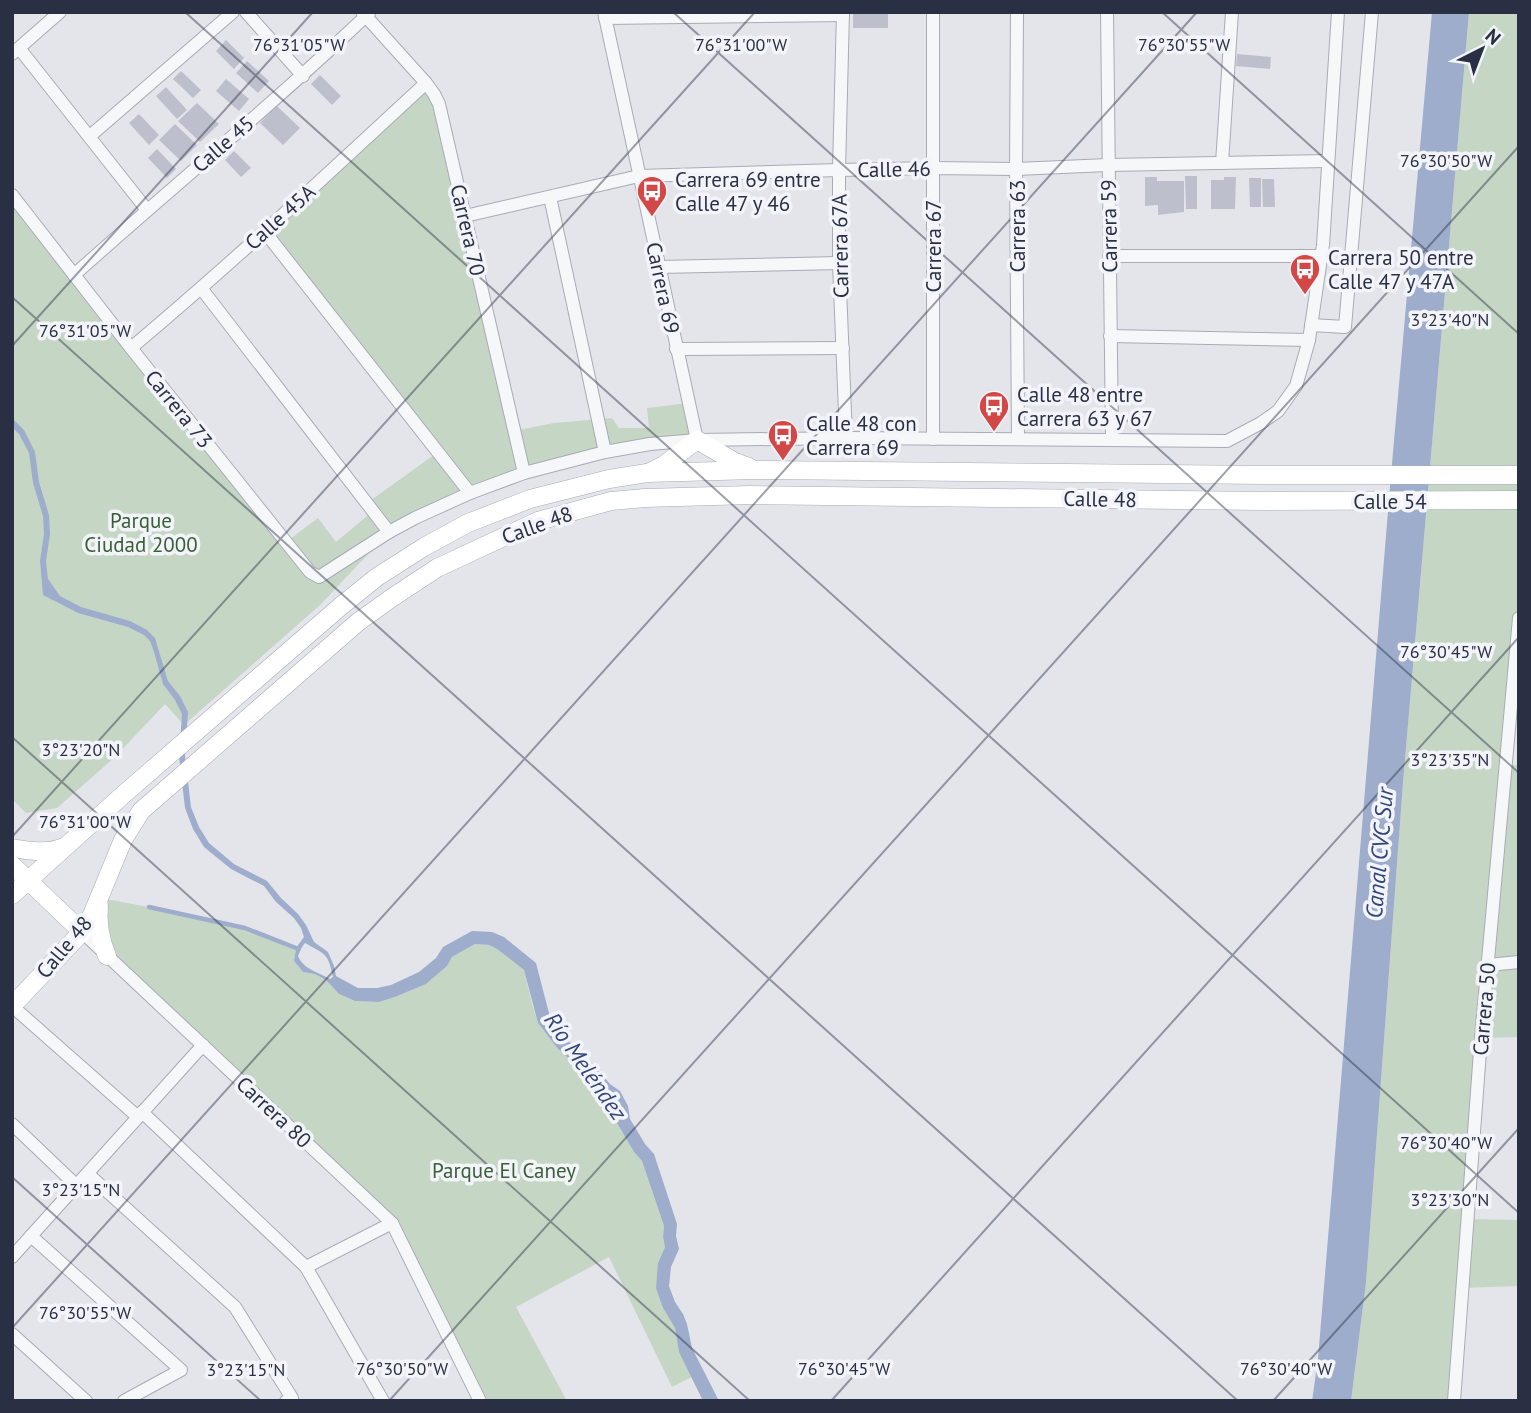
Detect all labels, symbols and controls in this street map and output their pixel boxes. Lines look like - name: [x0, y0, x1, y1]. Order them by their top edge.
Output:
- north arrow: [1447, 14, 1517, 84]
- text: N: [1481, 23, 1506, 49]
- text: 76°31'05"W: [253, 33, 345, 56]
- text: 76°31'00"W: [695, 33, 787, 56]
- text: 76°30'55"W: [1138, 33, 1230, 56]
- street label: Calle 45: [186, 110, 260, 178]
- text: 76°30'50"W: [1400, 149, 1492, 172]
- street label: Calle 46: [857, 155, 931, 183]
- place label: Carrera 69 entre Calle 47 y 46: [675, 166, 821, 217]
- bus stop icon: Carrera 69 entre Calle 47 y 46: [635, 174, 669, 218]
- street label: Calle 45A: [239, 178, 321, 256]
- street label: Carrera 63: [1004, 179, 1031, 273]
- street label: Carrera 59: [1095, 179, 1123, 273]
- street label: Carrera 70: [444, 182, 492, 278]
- street label: Carrera 67A: [826, 193, 854, 298]
- street label: Carrera 67: [920, 199, 947, 293]
- street label: Carrera 69: [640, 240, 686, 336]
- place label: Carrera 50 entre Calle 47 y 47A: [1328, 244, 1474, 295]
- bus stop icon: Carrera 50 entre Calle 47 y 47A: [1288, 252, 1322, 296]
- text: 3°23'40"N: [1411, 308, 1489, 331]
- text: 76°31'05"W: [39, 319, 131, 342]
- street label: Carrera 73: [139, 364, 219, 454]
- place label: Calle 48 entre Carrera 63 y 67: [1017, 381, 1153, 432]
- bus stop icon: Calle 48 entre Carrera 63 y 67: [977, 389, 1011, 433]
- place label: Calle 48 con Carrera 69: [806, 410, 917, 461]
- bus stop icon: Calle 48 con Carrera 69: [766, 418, 800, 462]
- street label: Calle 48: [1063, 485, 1137, 513]
- street label: Calle 54: [1353, 488, 1427, 515]
- street label: Calle 48: [498, 500, 576, 550]
- park label: Parque Ciudad 2000: [84, 507, 198, 558]
- text: 76°30'45"W: [1400, 640, 1492, 663]
- text: 3°23'20"N: [42, 738, 120, 761]
- text: 3°23'35"N: [1411, 748, 1489, 771]
- water label: Canal CVC Sur: [1359, 785, 1399, 919]
- text: 76°31'00"W: [39, 810, 131, 833]
- street label: Calle 48: [30, 910, 98, 984]
- street label: Carrera 50: [1466, 961, 1502, 1057]
- water label: Río Meléndez: [538, 1006, 634, 1127]
- street label: Carrera 80: [231, 1070, 317, 1154]
- text: 76°30'40"W: [1400, 1131, 1492, 1154]
- park label: Parque El Caney: [432, 1157, 576, 1184]
- text: 3°23'15"N: [42, 1178, 120, 1201]
- text: 3°23'30"N: [1411, 1188, 1489, 1211]
- text: 76°30'55"W: [39, 1301, 131, 1324]
- text: 76°30'50"W: [356, 1357, 448, 1380]
- text: 76°30'45"W: [798, 1357, 890, 1380]
- text: 76°30'40"W: [1240, 1357, 1332, 1380]
- text: 3°23'15"N: [207, 1358, 285, 1381]

